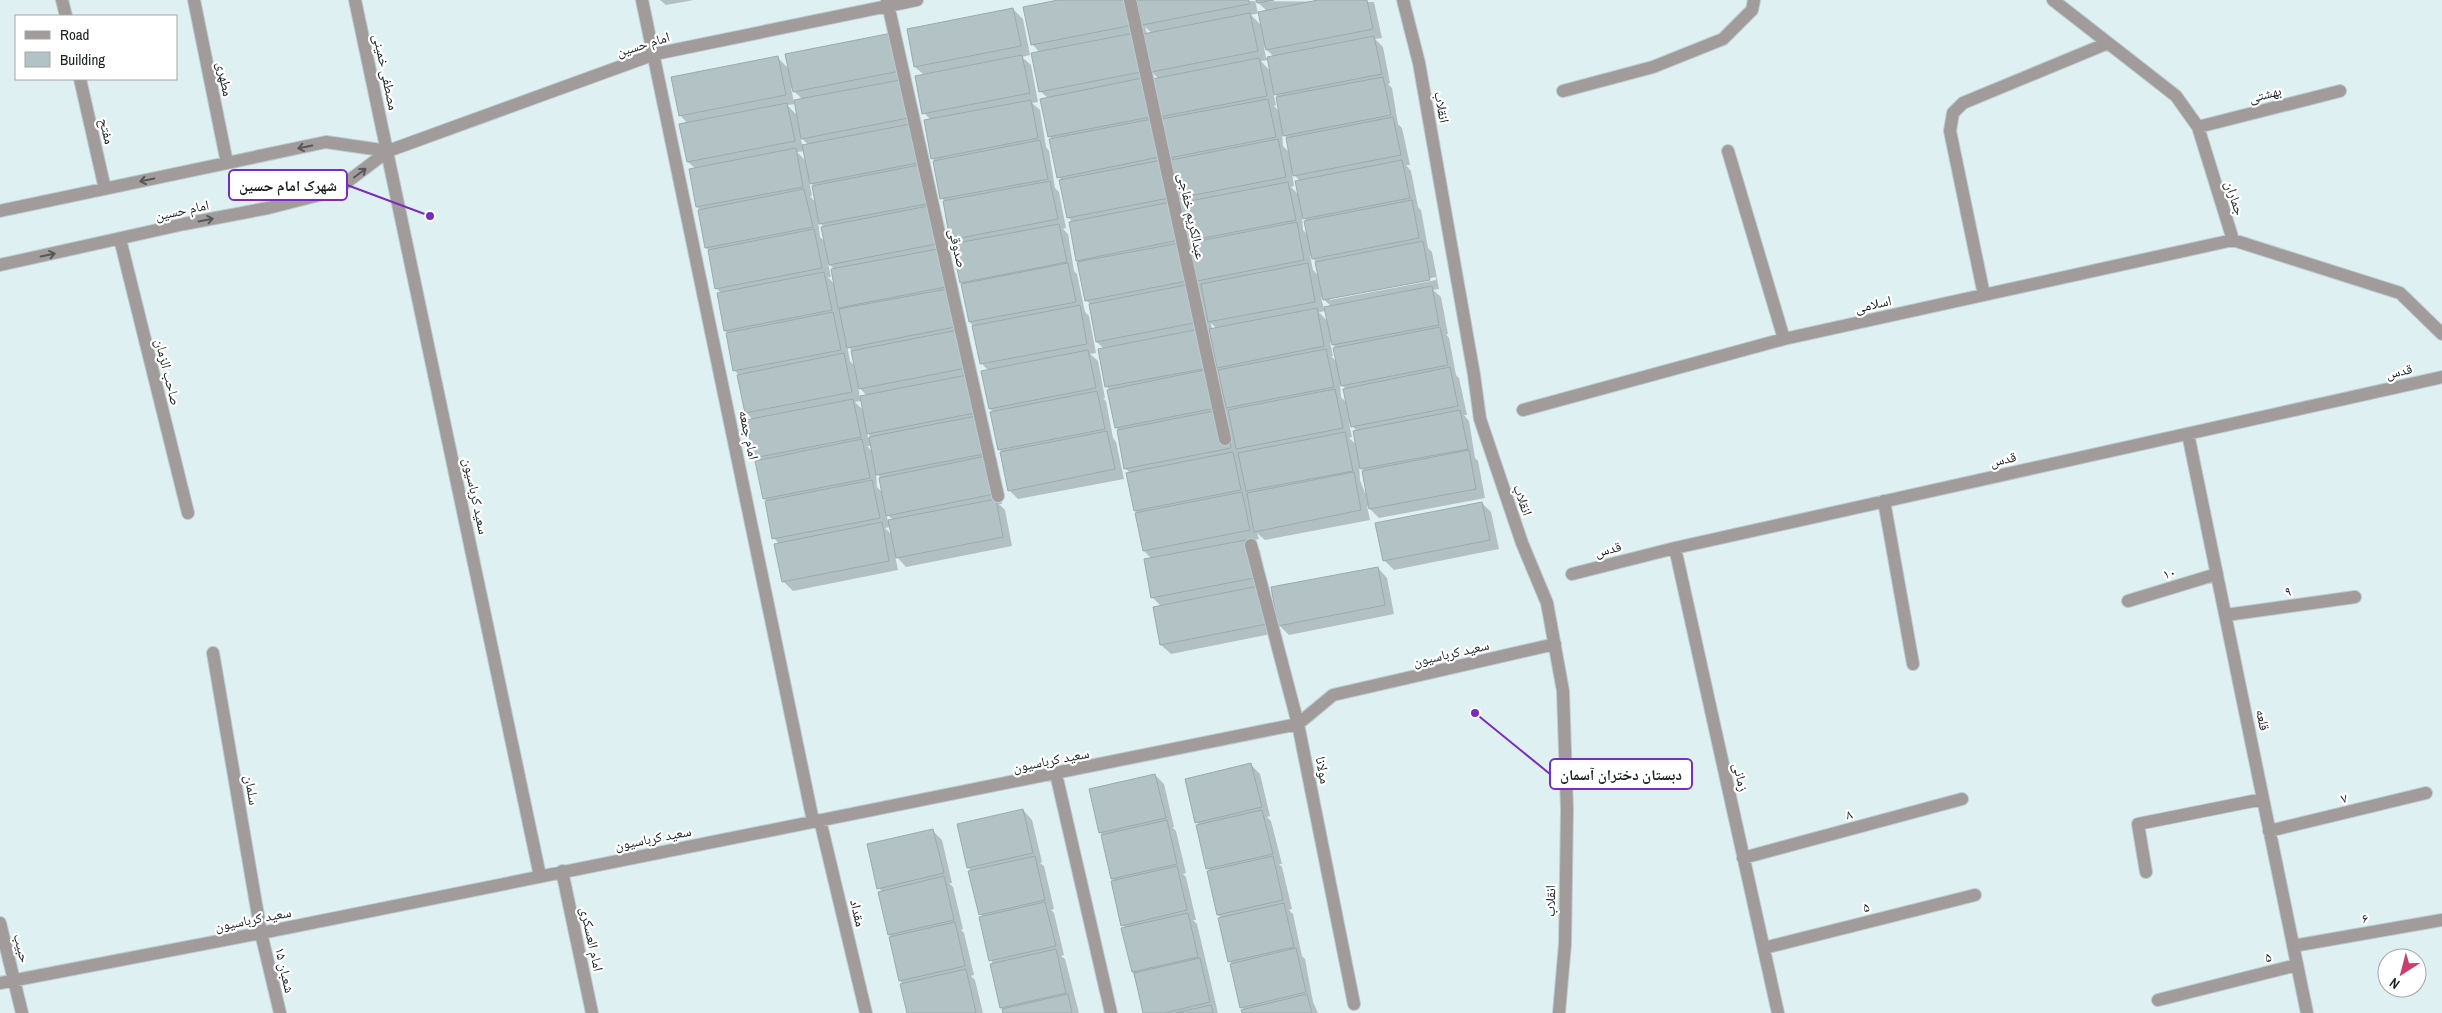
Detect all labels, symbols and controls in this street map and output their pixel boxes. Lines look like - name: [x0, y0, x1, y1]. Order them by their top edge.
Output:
- legend: [15, 15, 178, 80]
- text: Road: [60, 24, 89, 45]
- street label: امام حسین: [614, 27, 672, 62]
- street label: مصطفی خمینی: [369, 32, 403, 112]
- text: Building: [60, 49, 105, 70]
- street label: مطهری: [213, 60, 237, 98]
- street label: بهشتی: [2247, 81, 2283, 107]
- street label: انقلاب: [1430, 90, 1454, 124]
- street label: مفتح: [94, 116, 119, 146]
- one-way arrow: [298, 142, 314, 152]
- one-way arrow: [353, 168, 367, 178]
- callout: شهرک امام حسین: [229, 170, 347, 200]
- street label: عبدالکریم خفاجی: [1173, 171, 1210, 261]
- text: شهرک امام حسین: [239, 175, 337, 196]
- one-way arrow: [139, 176, 155, 185]
- street label: جماران: [2221, 178, 2249, 218]
- street label: امام حسین: [153, 196, 211, 225]
- one-way arrow: [198, 214, 214, 224]
- street label: صدوقی: [945, 227, 971, 269]
- one-way arrow: [39, 249, 55, 259]
- street label: اسلامی: [1853, 291, 1893, 317]
- street label: صاحب الزمان: [151, 337, 185, 407]
- street label: قدس: [2384, 359, 2414, 383]
- street label: امام جمعه: [734, 409, 763, 462]
- street label: قدس: [1988, 447, 2018, 471]
- street label: سعید کرباسیون: [459, 456, 493, 536]
- street label: انقلاب: [1509, 482, 1537, 518]
- street label: قدس: [1593, 537, 1623, 561]
- street label: ۱۰: [2160, 563, 2178, 583]
- street label: ۹: [2284, 582, 2292, 600]
- street label: سعید کرباسیون: [1411, 635, 1491, 671]
- street label: قلعه: [2252, 708, 2274, 732]
- street label: سعید کرباسیون: [1011, 744, 1091, 776]
- street label: مولانا: [1312, 755, 1334, 785]
- callout: دبستان دختران آسمان: [1550, 759, 1692, 789]
- street label: زمانی: [1729, 761, 1753, 793]
- text: دبستان دختران آسمان: [1560, 764, 1682, 785]
- street label: سلمان: [241, 774, 263, 806]
- street label: ۷: [2339, 789, 2349, 807]
- street label: ۸: [1844, 804, 1854, 824]
- street label: سعید کرباسیون: [613, 822, 693, 854]
- street label: انقلاب: [1541, 885, 1559, 917]
- street label: مقداد: [846, 898, 870, 928]
- street label: ۵: [1861, 898, 1871, 916]
- street label: سعید کرباسیون: [213, 903, 293, 935]
- street label: امام العسکری: [575, 905, 608, 973]
- street label: ۶: [2360, 909, 2370, 927]
- street label: حبیب: [10, 932, 34, 965]
- street label: ۱۵ شعبان: [271, 945, 299, 995]
- street label: ۵: [2263, 948, 2273, 966]
- north arrow: [2377, 948, 2427, 998]
- text: N: [2386, 974, 2403, 993]

